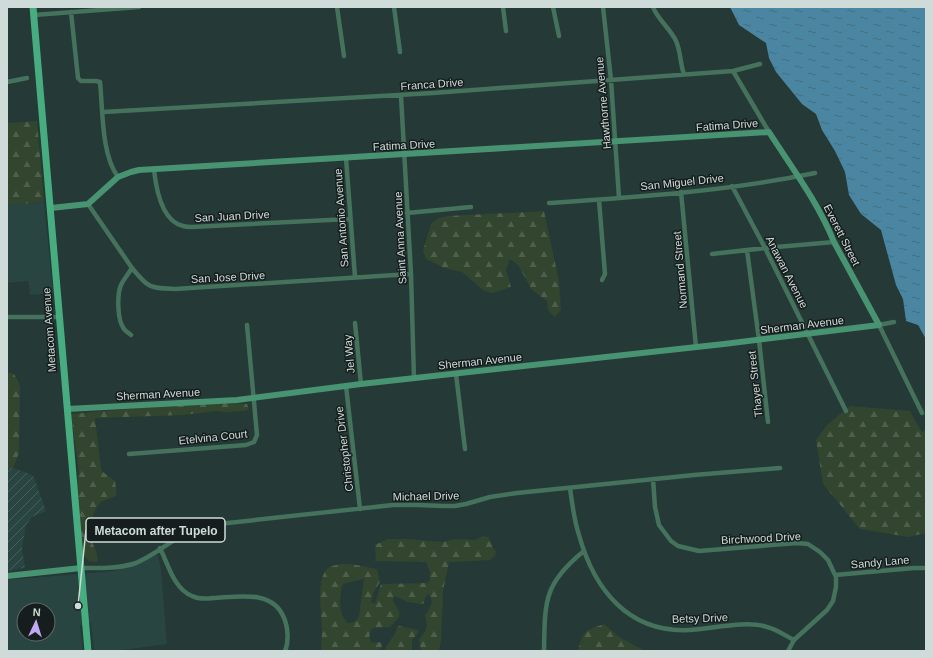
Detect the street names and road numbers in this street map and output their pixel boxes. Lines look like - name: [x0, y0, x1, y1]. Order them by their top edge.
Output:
- street label: Hawthorne Avenue: [593, 56, 613, 150]
- street label: Franca Drive: [400, 76, 464, 92]
- street label: Fatima Drive: [695, 117, 759, 133]
- street label: Fatima Drive: [373, 137, 435, 153]
- street label: San Antonio Avenue: [332, 168, 350, 268]
- street label: San Miguel Drive: [640, 172, 724, 192]
- street label: Saint Anna Avenue: [392, 191, 408, 285]
- street label: Everett Street: [821, 202, 863, 268]
- street label: San Juan Drive: [194, 208, 270, 224]
- street label: Normand Street: [671, 231, 689, 309]
- street label: Anawan Avenue: [764, 234, 810, 310]
- street label: San Jose Drive: [190, 269, 266, 285]
- street label: Metacom Avenue: [40, 287, 58, 373]
- street label: Sherman Avenue: [759, 314, 845, 336]
- street label: Jel Way: [341, 334, 357, 374]
- street label: Thayer Street: [746, 350, 764, 418]
- street label: Sherman Avenue: [438, 351, 522, 371]
- street label: Sherman Avenue: [116, 386, 200, 402]
- street label: Christopher Drive: [333, 406, 355, 492]
- street label: Etelvina Court: [178, 427, 248, 447]
- street label: Michael Drive: [393, 489, 459, 503]
- street label: Birchwood Drive: [721, 530, 801, 546]
- street label: Sandy Lane: [850, 553, 910, 571]
- street label: Betsy Drive: [672, 611, 728, 625]

